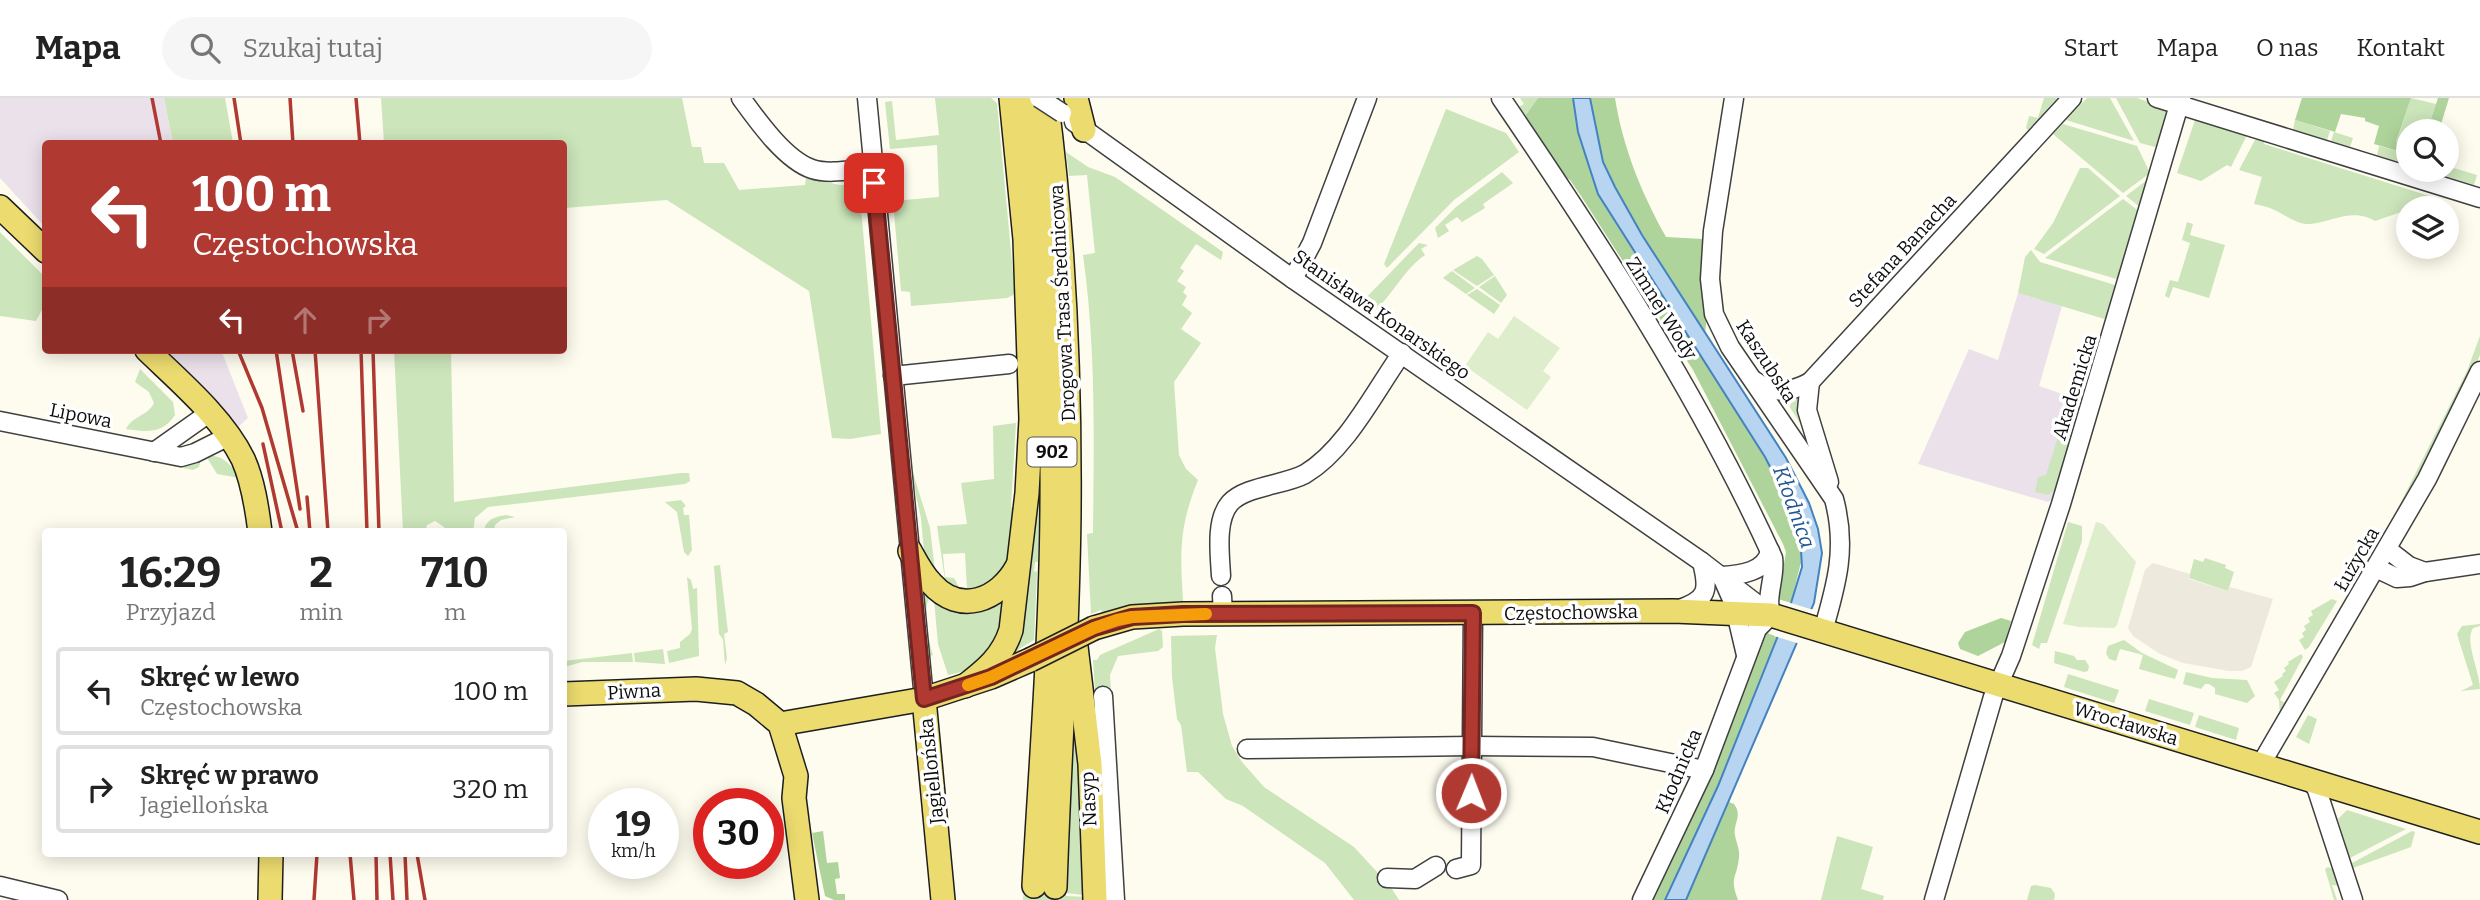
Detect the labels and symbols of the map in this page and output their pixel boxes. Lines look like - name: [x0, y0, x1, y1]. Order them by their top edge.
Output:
- pin: [844, 153, 904, 213]
- street label: Drogowa Trasa Średnicowa: [1045, 183, 1080, 422]
- street label: Stefana Banacha: [1844, 188, 1961, 312]
- street label: Stanisława Konarskiego: [1289, 244, 1475, 384]
- street label: Zimnej Wody: [1621, 253, 1703, 365]
- street label: Kaszubska: [1731, 316, 1802, 407]
- street label: Akademicka: [2047, 331, 2102, 443]
- street label: Lipowa: [48, 398, 115, 433]
- road number: 902: [1028, 438, 1076, 466]
- water label: Kłodnica: [1767, 462, 1821, 552]
- street label: Łużycka: [2329, 522, 2384, 596]
- street label: Częstochowska: [1504, 600, 1639, 625]
- street label: Piwna: [606, 679, 662, 704]
- street label: Wrocławska: [2071, 697, 2181, 750]
- street label: Jagiellońska: [914, 716, 949, 826]
- street label: Kłodnicka: [1650, 725, 1707, 817]
- position arrow: [1434, 756, 1508, 830]
- street label: Nasyp: [1076, 771, 1101, 827]
- speed limit sign: 30: [693, 788, 784, 879]

